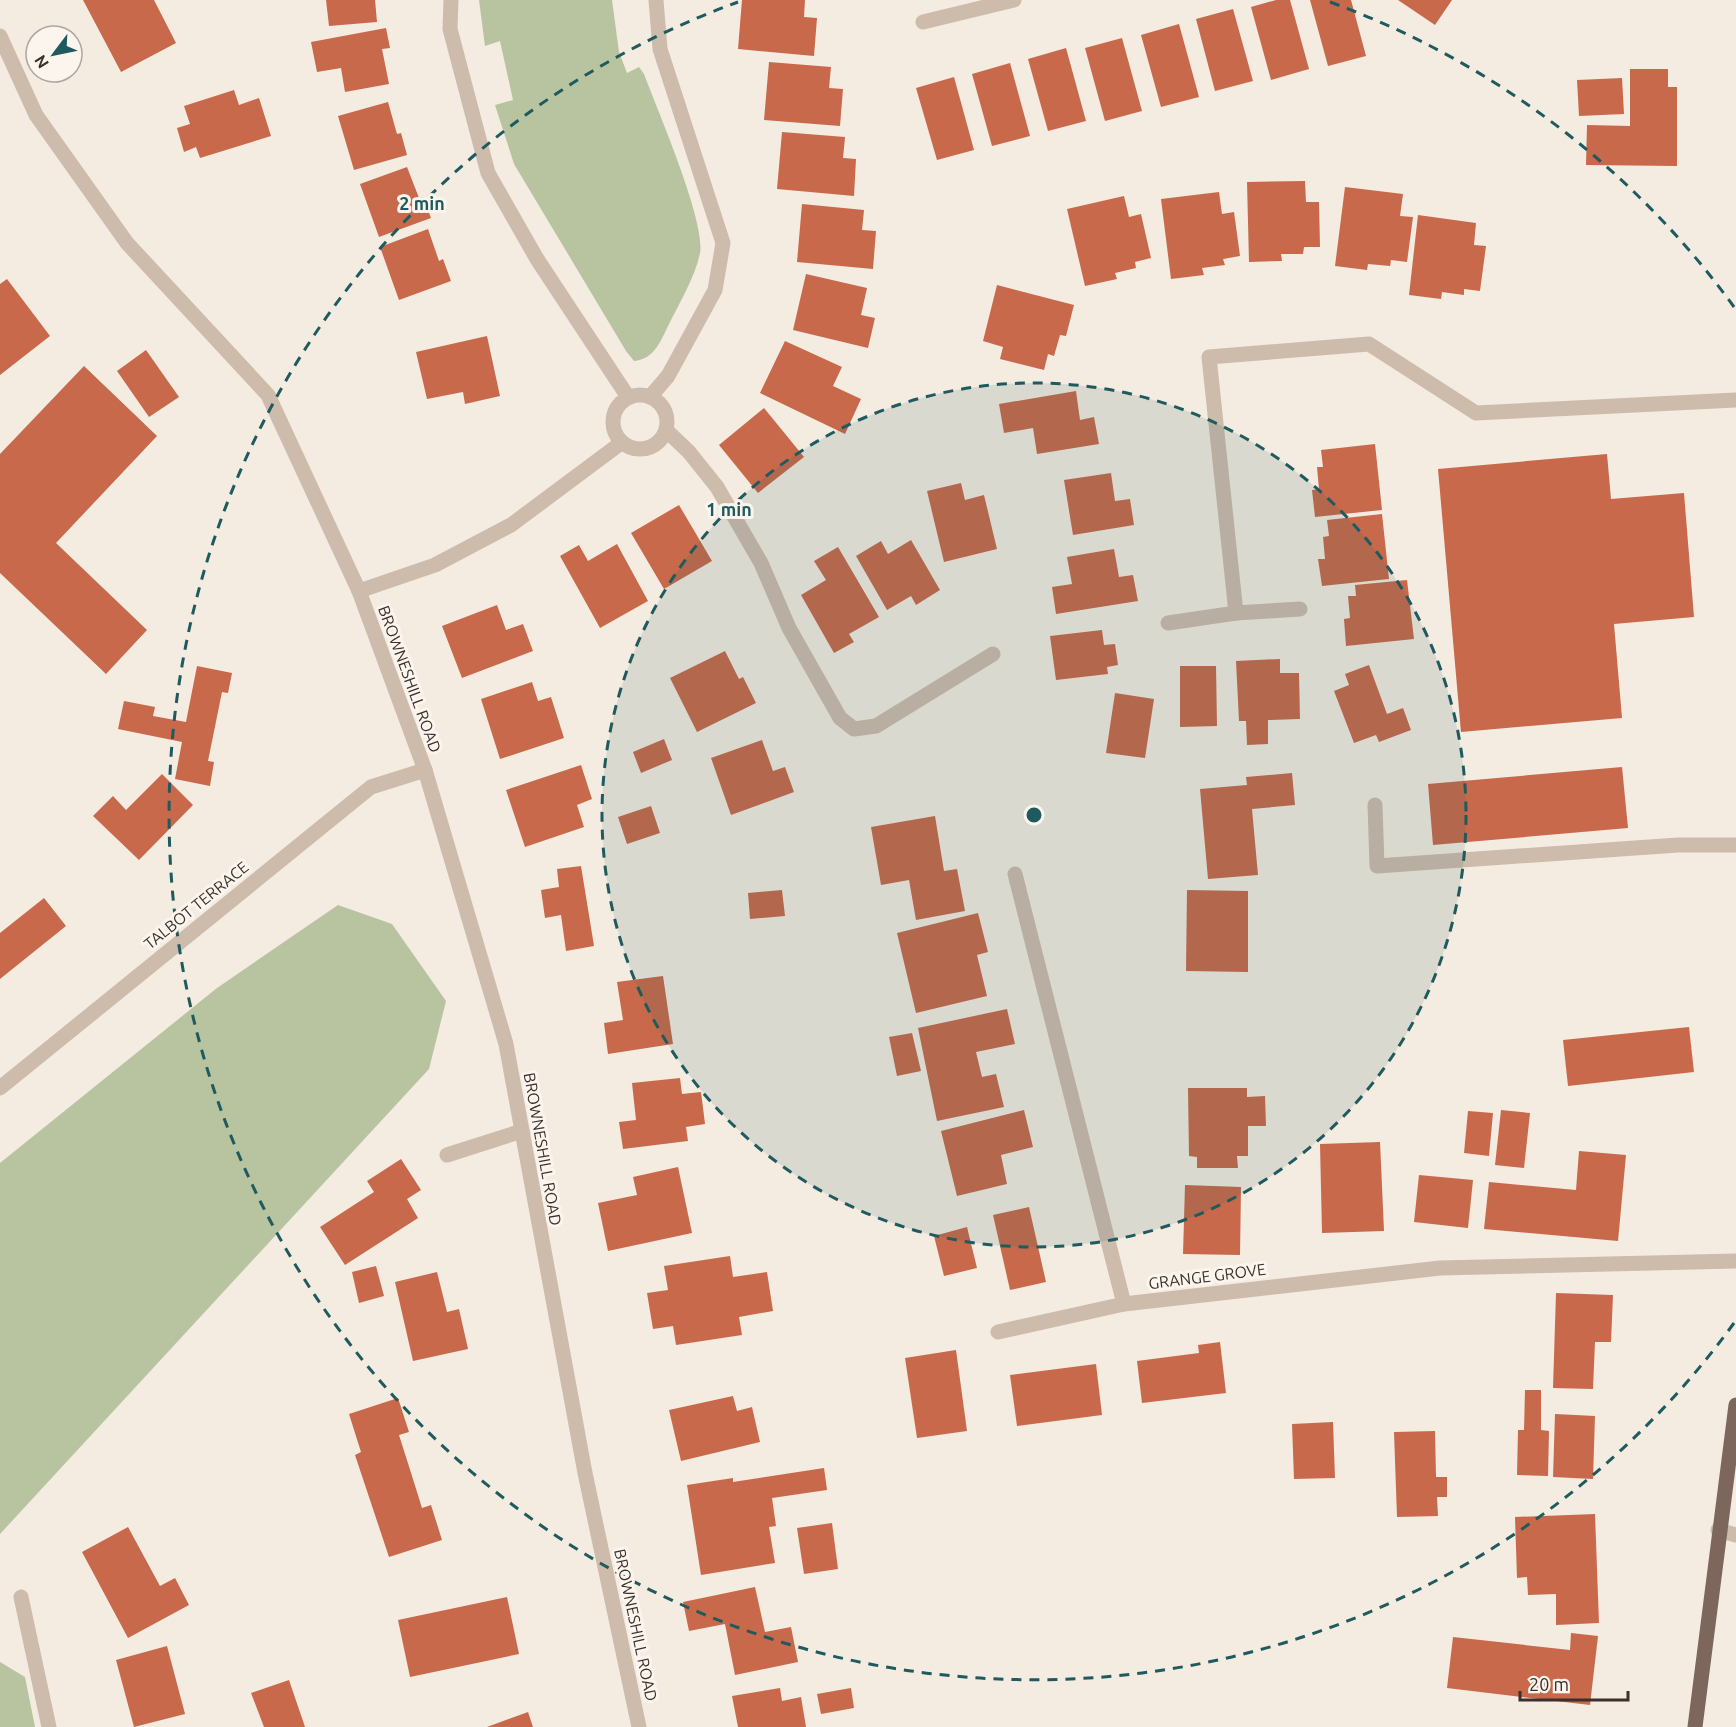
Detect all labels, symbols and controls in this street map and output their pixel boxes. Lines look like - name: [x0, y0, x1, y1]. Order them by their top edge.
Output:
- north arrow: [24, 24, 84, 84]
- text: N: [30, 52, 52, 72]
- text: 2 min: [399, 193, 445, 213]
- text: 1 min: [706, 499, 752, 519]
- street label: BROWNESHILL ROAD: [375, 603, 445, 755]
- centre of rings: [1024, 805, 1044, 825]
- street label: TALBOT TERRACE: [140, 857, 252, 953]
- street label: BROWNESHILL ROAD: [521, 1071, 565, 1227]
- street label: GRANGE GROVE: [1147, 1260, 1267, 1292]
- street label: BROWNESHILL ROAD: [611, 1547, 661, 1703]
- scale bar: [1520, 1664, 1628, 1702]
- text: 20 m: [1529, 1674, 1569, 1694]

